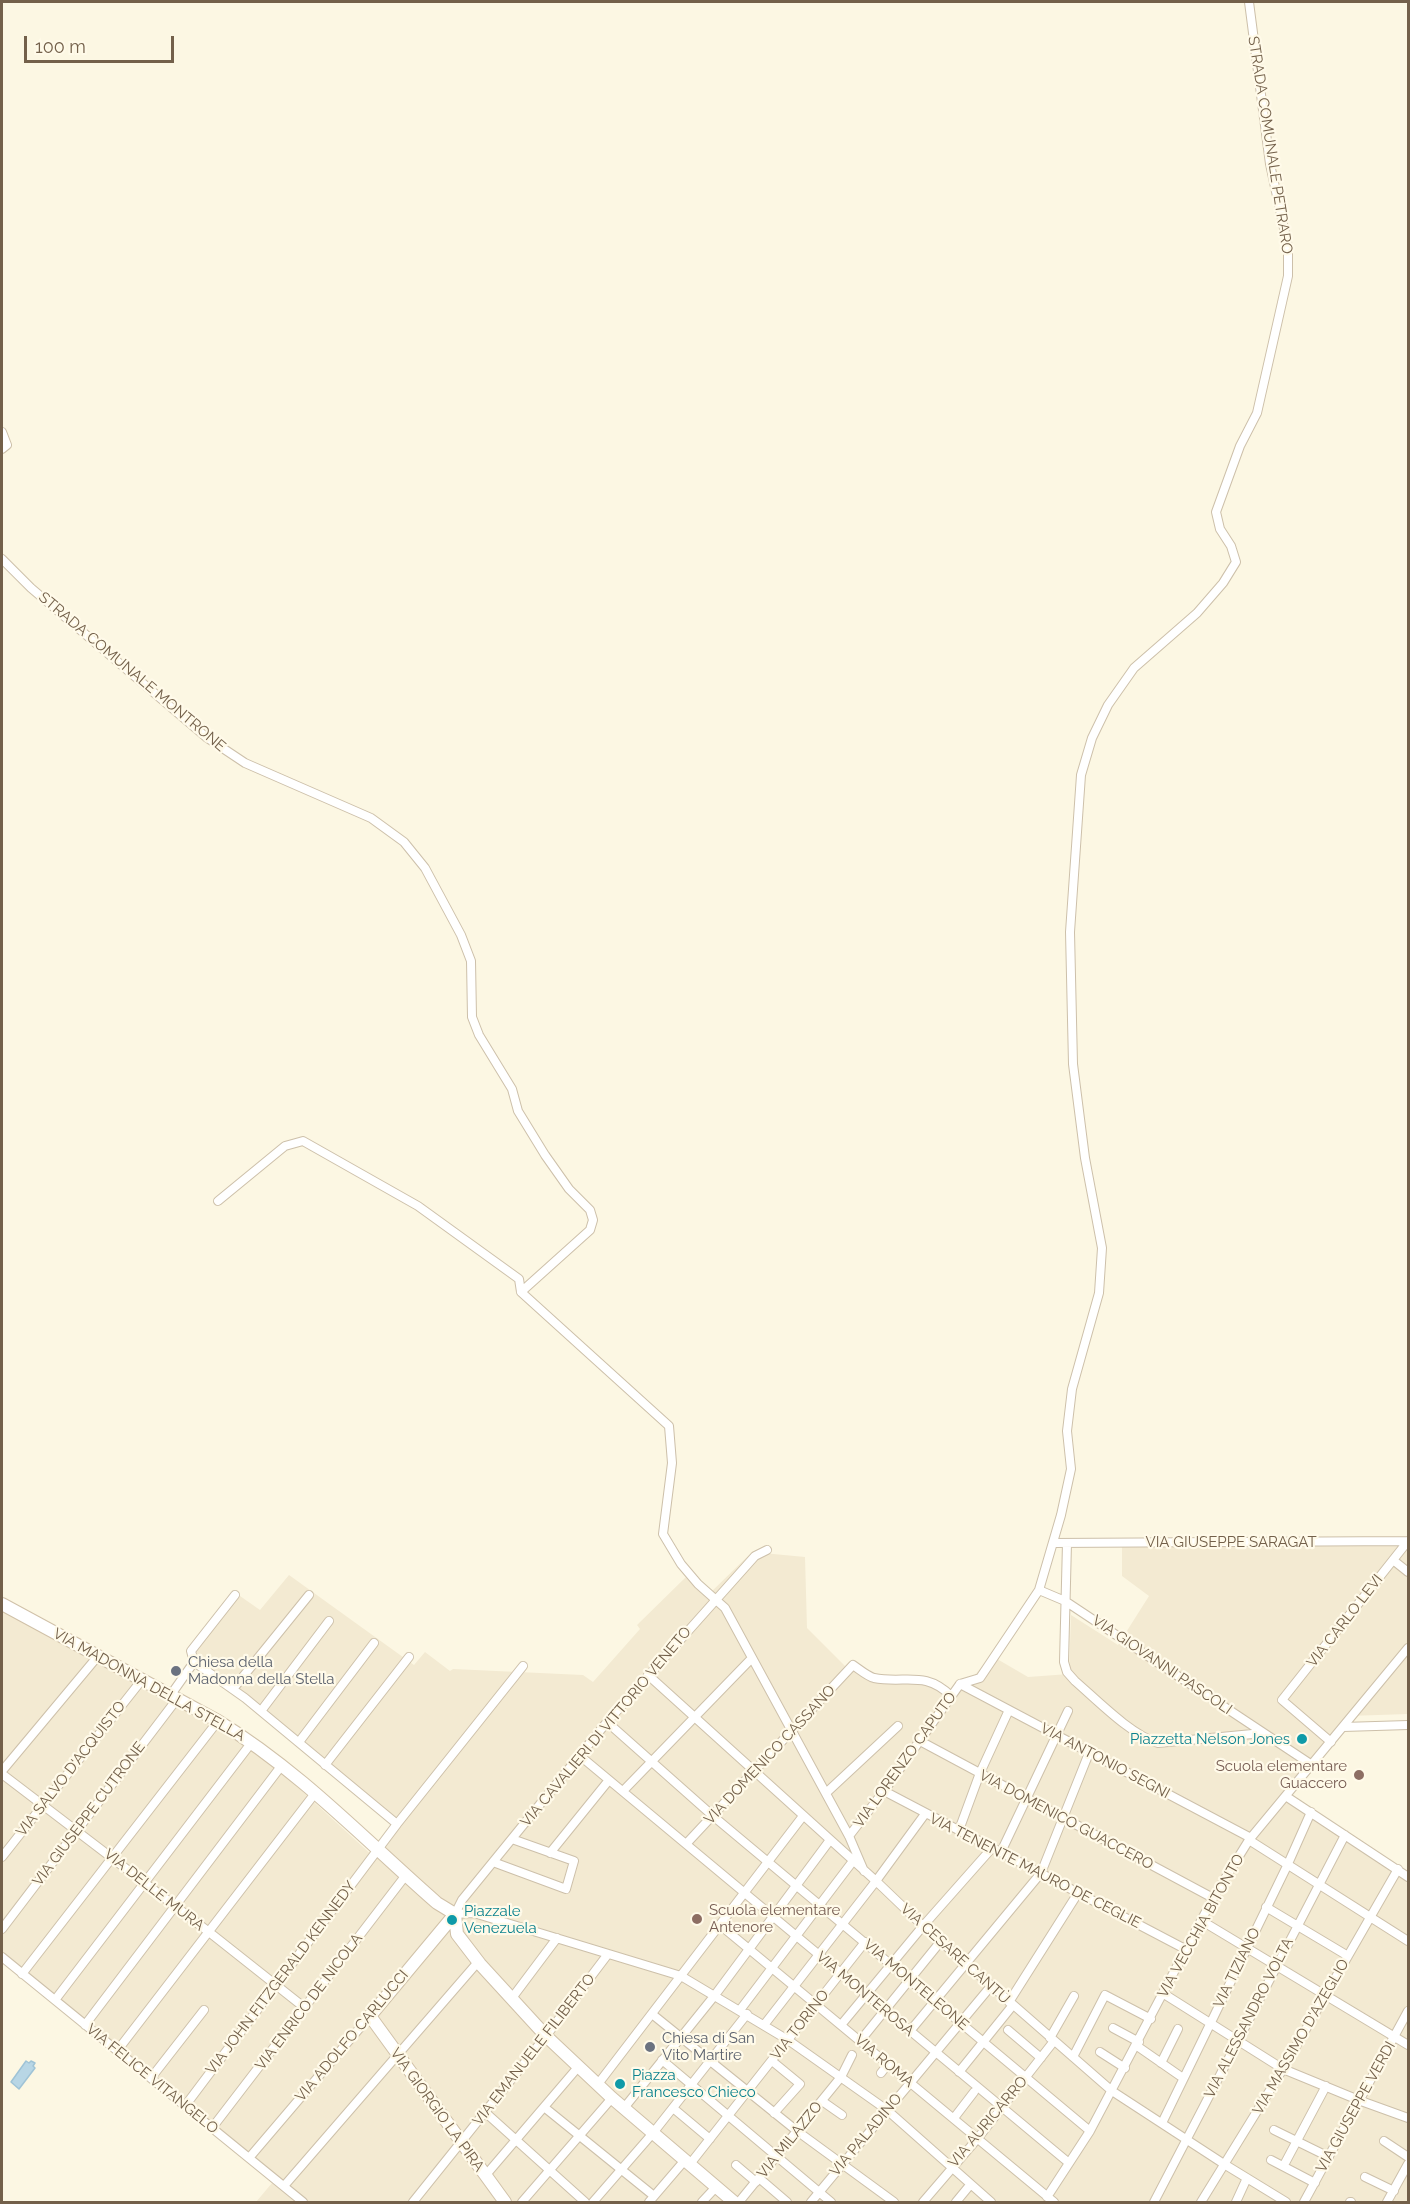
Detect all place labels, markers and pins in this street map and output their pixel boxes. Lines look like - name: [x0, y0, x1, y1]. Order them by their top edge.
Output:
- place label: Chiesa della Madonna della Stella: [188, 1653, 334, 1688]
- marker: Chiesa della Madonna della Stella: [169, 1664, 183, 1678]
- place label: Piazzetta Nelson Jones: [1130, 1730, 1290, 1748]
- marker: Piazzetta Nelson Jones: [1295, 1732, 1309, 1746]
- place label: Scuola elementare Guaccero: [1216, 1757, 1347, 1792]
- marker: Scuola elementare Guaccero: [1352, 1768, 1366, 1782]
- place label: Scuola elementare Antenore: [709, 1901, 840, 1936]
- place label: Piazzale Venezuela: [464, 1902, 537, 1937]
- marker: Scuola elementare Antenore: [690, 1912, 704, 1926]
- marker: Piazzale Venezuela: [445, 1913, 459, 1927]
- place label: Chiesa di San Vito Martire: [662, 2029, 755, 2064]
- marker: Chiesa di San Vito Martire: [643, 2040, 657, 2054]
- place label: Piazza Francesco Chieco: [632, 2066, 756, 2101]
- marker: Piazza Francesco Chieco: [613, 2077, 627, 2091]

